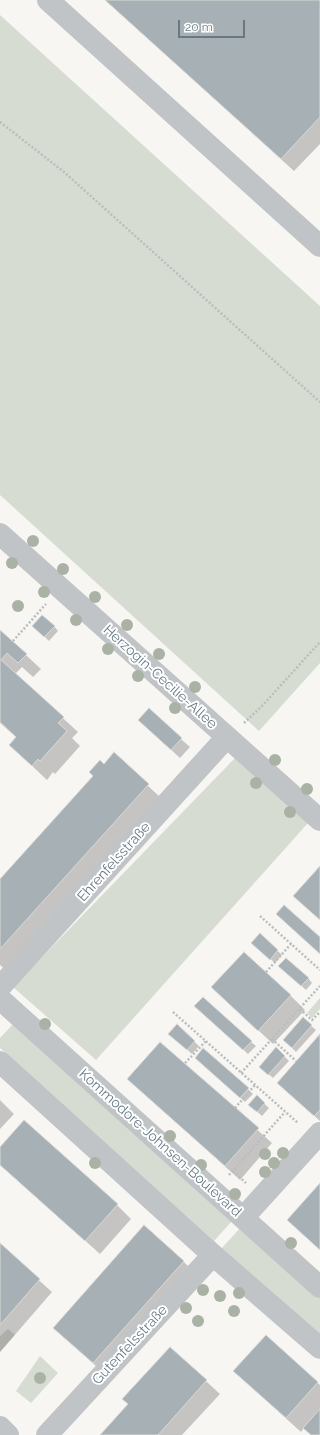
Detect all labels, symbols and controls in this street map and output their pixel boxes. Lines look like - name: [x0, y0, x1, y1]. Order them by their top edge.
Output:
- scale bar: [180, 12, 247, 38]
- text: 20 m: [185, 20, 213, 34]
- street label: Herzogin-Cecilie-Allee: [100, 622, 220, 732]
- street label: Ehrenfelsstraße: [74, 819, 154, 905]
- street label: Kommodore-Johnsen-Boulevard: [75, 1066, 245, 1220]
- street label: Gutenfelsstraße: [89, 1302, 171, 1388]

